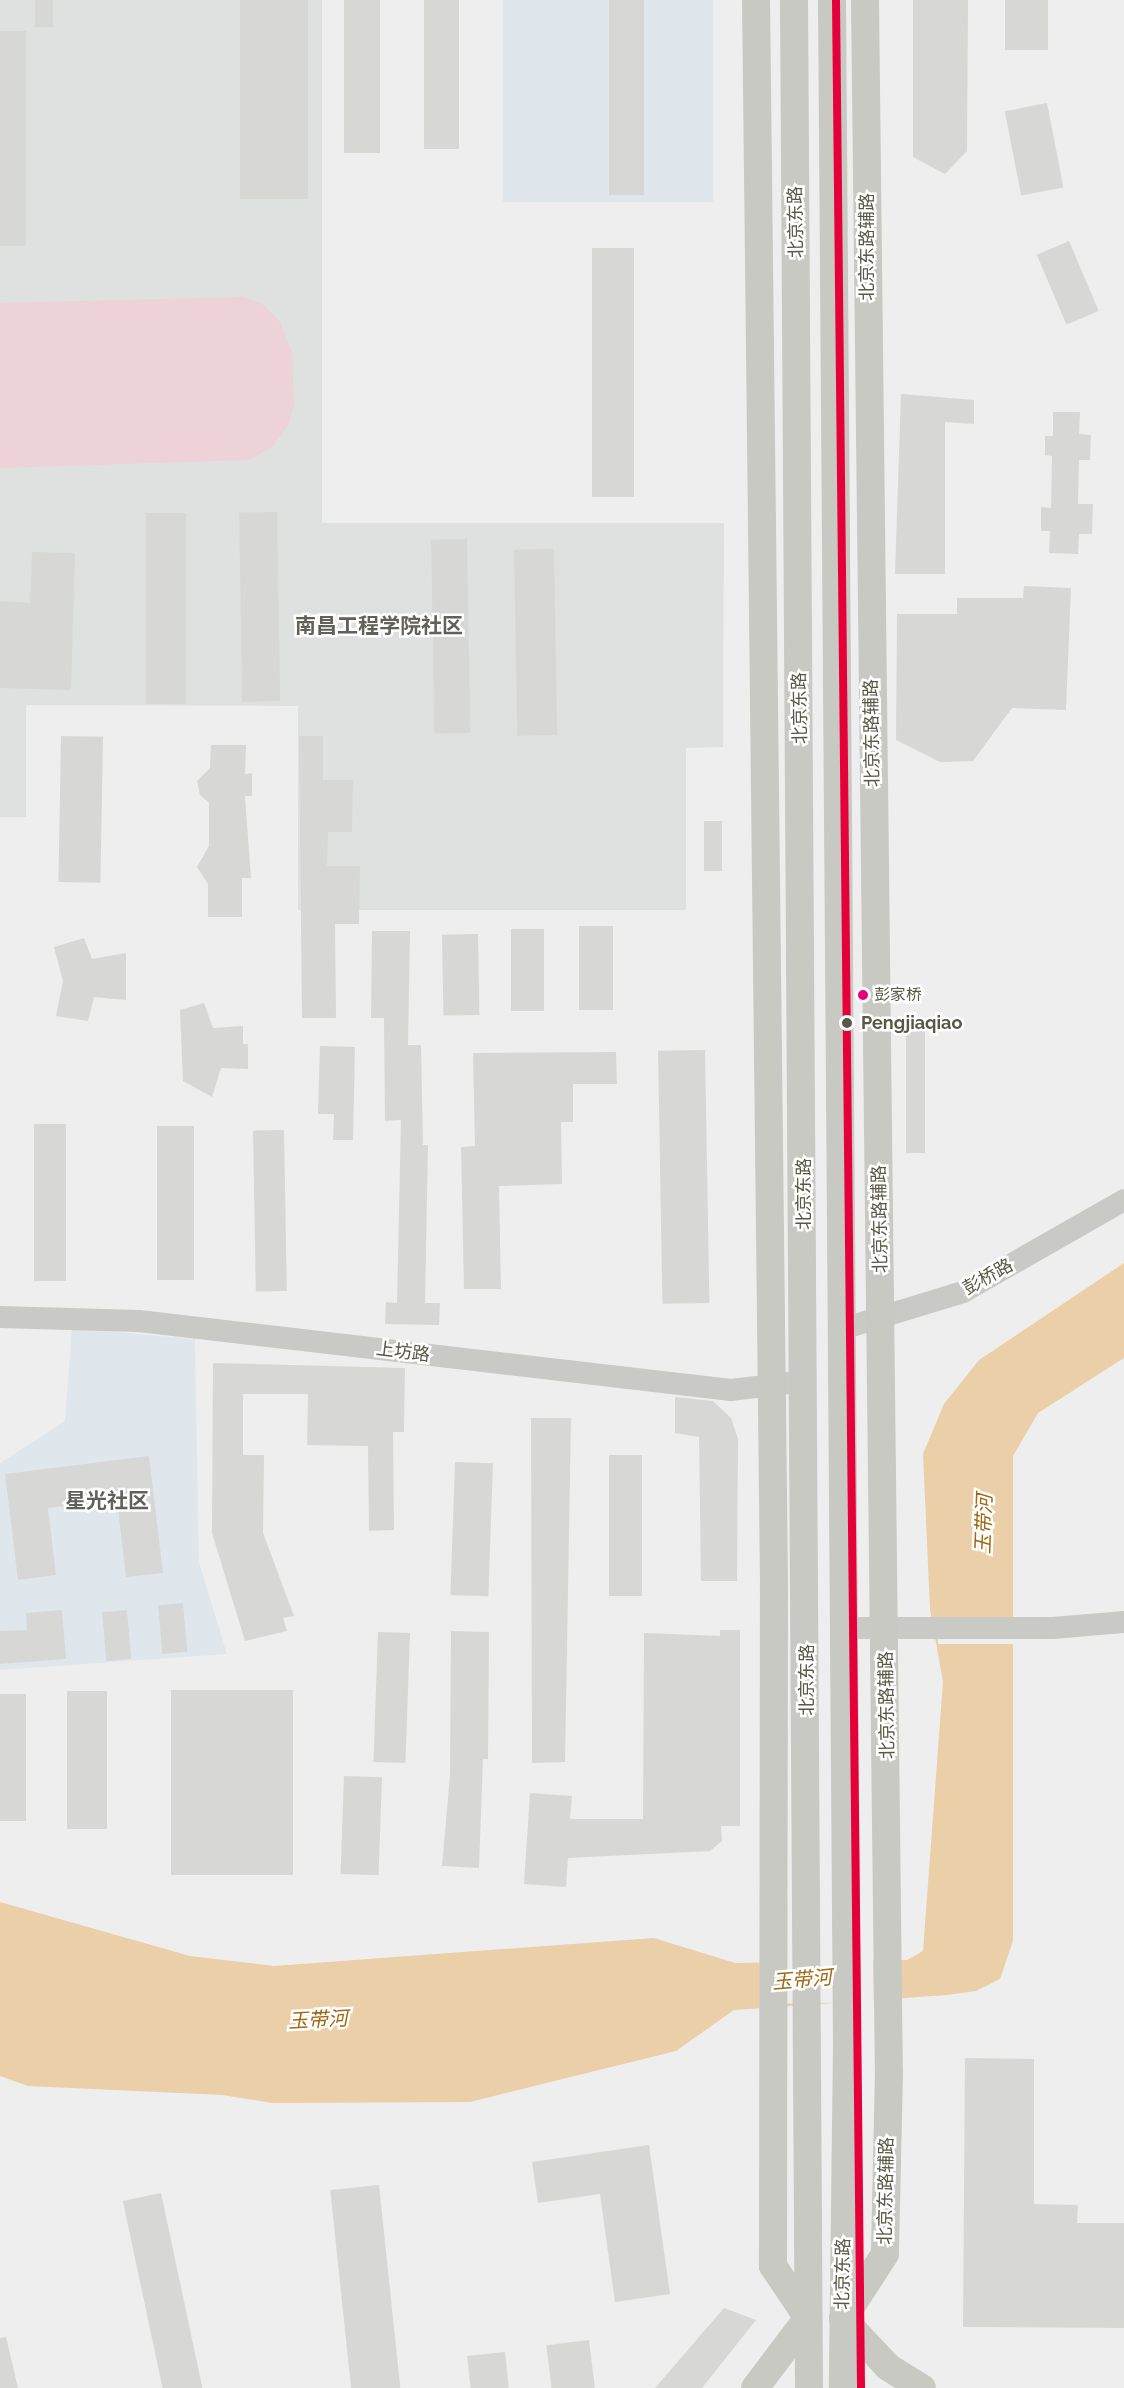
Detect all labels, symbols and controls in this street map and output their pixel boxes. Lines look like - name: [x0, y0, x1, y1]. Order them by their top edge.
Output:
- street label: 北京东路: [785, 186, 807, 258]
- street label: 北京东路辅路: [856, 193, 878, 301]
- district label: 南昌工程学院社区: [295, 613, 463, 639]
- street label: 北京东路: [789, 672, 811, 744]
- street label: 北京东路辅路: [860, 679, 884, 787]
- place label: 彭家桥: [874, 985, 922, 1005]
- marker: 彭家桥: [857, 989, 869, 1001]
- place label: Pengjiaqiao: [861, 1012, 962, 1034]
- marker: Pengjiaqiao: [838, 1014, 856, 1032]
- street label: 北京东路: [793, 1158, 815, 1230]
- street label: 北京东路辅路: [868, 1165, 892, 1273]
- street label: 彭桥路: [959, 1254, 1017, 1300]
- street label: 上坊路: [375, 1338, 431, 1366]
- district label: 星光社区: [65, 1488, 149, 1514]
- water label: 玉带河: [971, 1494, 997, 1554]
- street label: 北京东路: [796, 1644, 818, 1716]
- street label: 北京东路辅路: [875, 1651, 899, 1759]
- water label: 玉带河: [771, 1965, 833, 1995]
- water label: 玉带河: [287, 2006, 349, 2034]
- street label: 北京东路辅路: [874, 2137, 898, 2245]
- street label: 北京东路: [832, 2238, 854, 2310]

